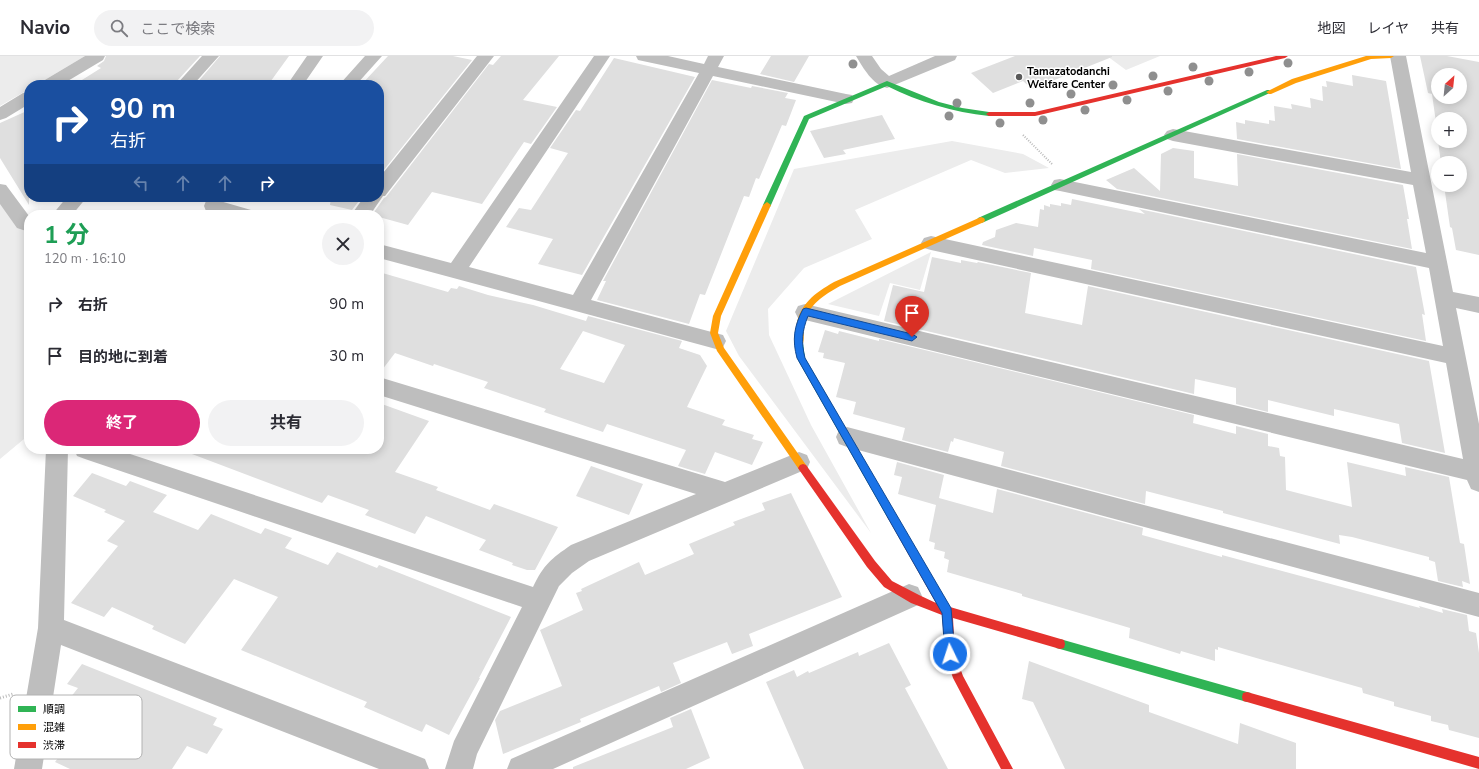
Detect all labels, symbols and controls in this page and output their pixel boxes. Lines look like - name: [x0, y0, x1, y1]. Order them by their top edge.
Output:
- search box: [94, 10, 374, 46]
- text: Navio: [20, 15, 70, 41]
- icon: search: [108, 17, 130, 39]
- text: ここで検索: [140, 19, 215, 39]
- text: 地図: [1317, 19, 1345, 38]
- text: レイヤ: [1367, 19, 1409, 38]
- text: 共有: [1431, 19, 1459, 38]
- place label: Tamazatodanchi Welfare Center: [1027, 64, 1110, 92]
- north arrow: [1431, 68, 1467, 104]
- map controls: [1431, 68, 1467, 192]
- marker: Tamazatodanchi Welfare Center: [1014, 72, 1024, 82]
- text: 90 m: [110, 90, 176, 128]
- icon: right: [44, 96, 96, 148]
- button: +: [1431, 112, 1467, 148]
- text: 右折: [110, 129, 146, 153]
- button: −: [1431, 156, 1467, 192]
- icon: left: [130, 172, 152, 194]
- icon: ahead: [172, 172, 194, 194]
- icon: ahead: [214, 172, 236, 194]
- icon: right: [256, 172, 278, 194]
- text: 1 分: [44, 219, 89, 251]
- button: close: [322, 223, 364, 265]
- text: 120 m · 16:10: [44, 250, 126, 268]
- icon: right: [44, 293, 66, 315]
- text: 90 m: [329, 294, 364, 314]
- text: 右折: [78, 295, 108, 315]
- pin: [895, 296, 929, 337]
- icon: arrive: [901, 302, 923, 324]
- icon: arrive: [44, 345, 66, 367]
- text: 30 m: [329, 346, 364, 366]
- text: 目的地に到着: [78, 347, 168, 367]
- button: 終了: [44, 400, 200, 446]
- button: 共有: [208, 400, 364, 446]
- position arrow: [929, 633, 971, 675]
- legend: [10, 695, 142, 759]
- text: 順調: [43, 702, 65, 717]
- text: 混雑: [43, 720, 65, 735]
- text: 渋滞: [43, 738, 65, 753]

